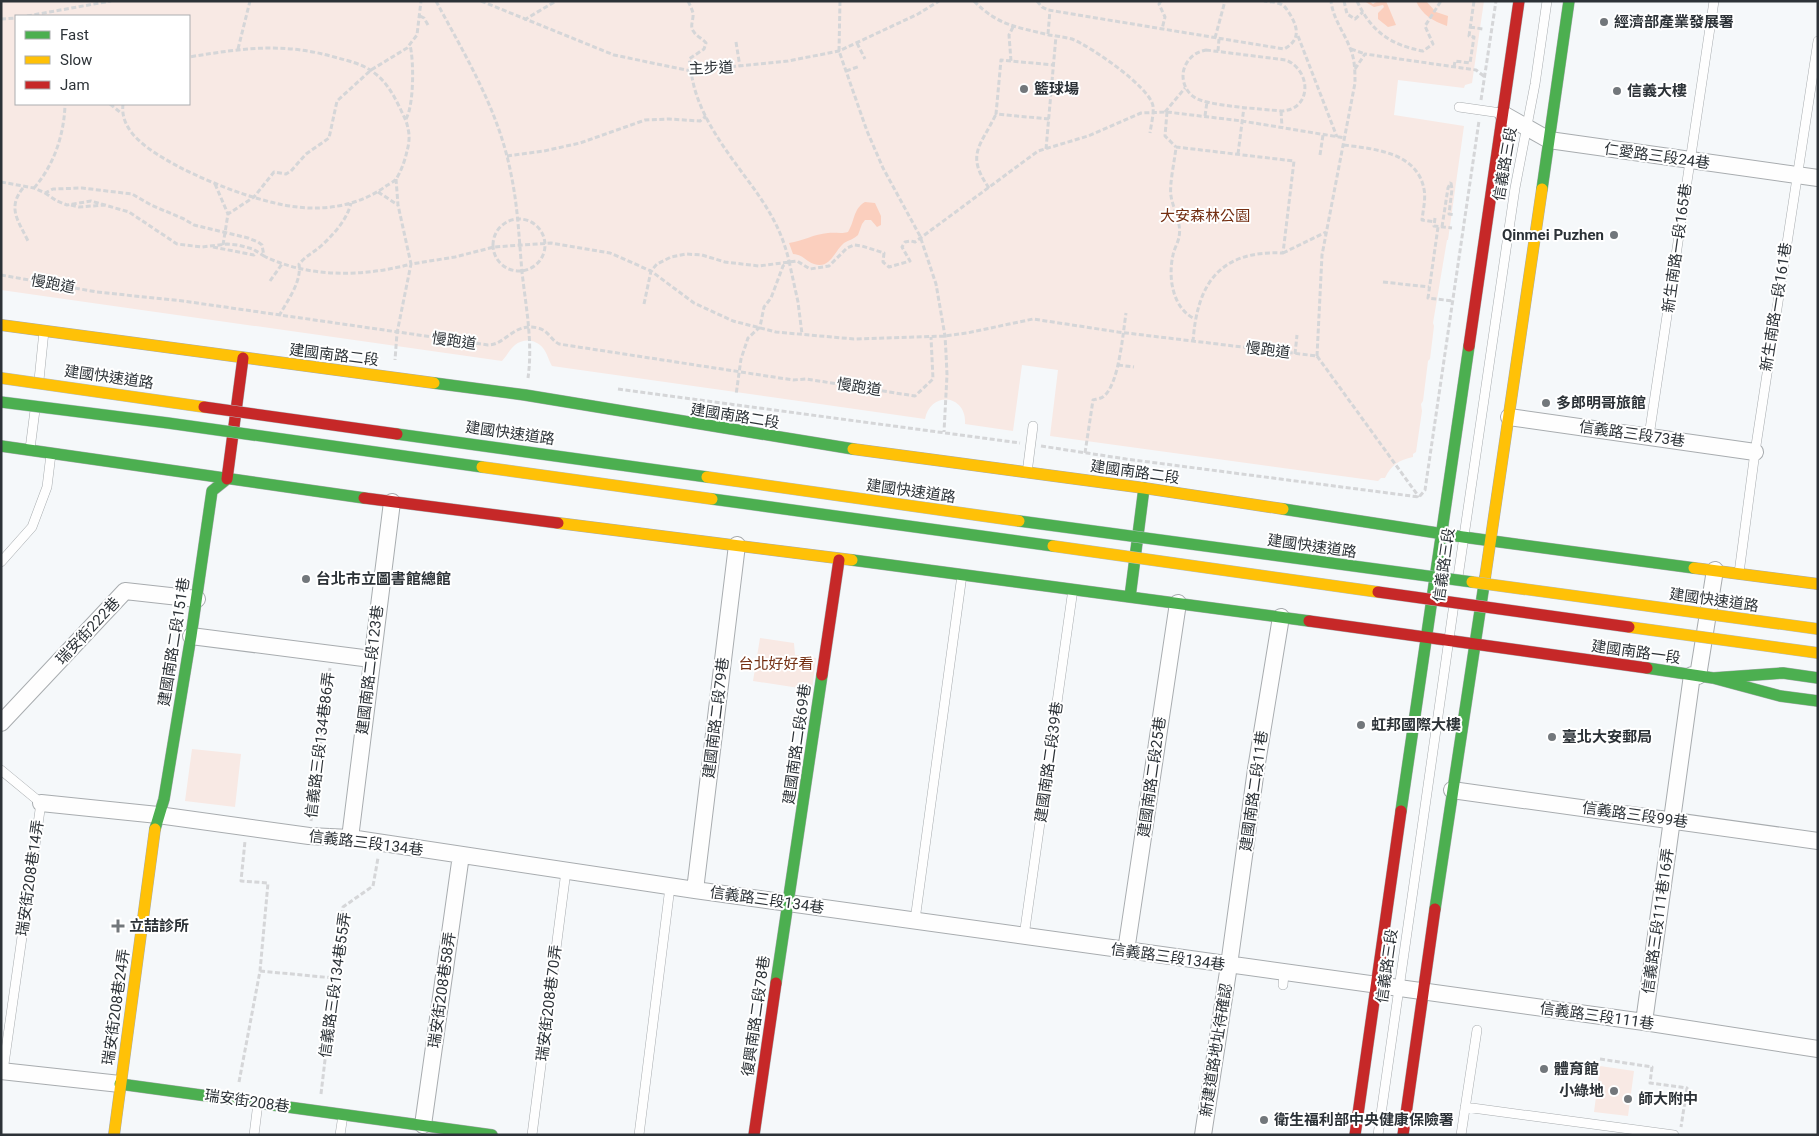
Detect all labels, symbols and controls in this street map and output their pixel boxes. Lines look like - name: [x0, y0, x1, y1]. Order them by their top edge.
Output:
- place label: 經濟部產業發展署: [1614, 13, 1734, 31]
- legend: [15, 15, 190, 105]
- marker: 經濟部產業發展署: [1598, 16, 1610, 28]
- text: Fast: [60, 26, 89, 44]
- text: Slow: [60, 51, 92, 69]
- street label: 主步道: [688, 58, 734, 78]
- text: Jam: [60, 76, 90, 94]
- place label: 籃球場: [1034, 80, 1079, 98]
- place label: 信義大樓: [1627, 82, 1687, 100]
- marker: 籃球場: [1018, 83, 1030, 95]
- marker: 信義大樓: [1611, 85, 1623, 97]
- street label: 信義路三段: [1490, 125, 1520, 203]
- street label: 仁愛路三段24巷: [1603, 140, 1711, 172]
- street label: 新生南路一段165巷: [1659, 182, 1695, 314]
- park label: 大安森林公園: [1160, 207, 1250, 225]
- place label: Qinmei Puzhen: [1502, 226, 1604, 244]
- marker: Qinmei Puzhen: [1608, 229, 1620, 241]
- street label: 新生南路一段161巷: [1757, 241, 1795, 373]
- street label: 慢跑道: [29, 271, 77, 297]
- street label: 慢跑道: [430, 329, 478, 353]
- street label: 慢跑道: [1245, 338, 1291, 362]
- street label: 建國南路二段: [288, 341, 380, 369]
- street label: 建國快速道路: [63, 362, 155, 392]
- street label: 慢跑道: [835, 375, 883, 399]
- place label: 多郎明哥旅館: [1556, 394, 1646, 412]
- marker: 多郎明哥旅館: [1540, 397, 1552, 409]
- street label: 建國南路二段: [689, 400, 781, 432]
- street label: 建國快速道路: [464, 418, 556, 448]
- street label: 信義路三段73巷: [1578, 418, 1686, 450]
- street label: 建國南路二段: [1089, 457, 1181, 487]
- street label: 建國快速道路: [865, 476, 957, 506]
- street label: 信義路三段: [1430, 527, 1458, 603]
- street label: 建國快速道路: [1266, 531, 1358, 561]
- place label: 台北市立圖書館總館: [316, 570, 451, 588]
- marker: 台北市立圖書館總館: [300, 573, 312, 585]
- street label: 建國南路二段151巷: [155, 576, 193, 708]
- street label: 建國快速道路: [1668, 585, 1760, 615]
- street label: 瑞安街222巷: [52, 594, 124, 668]
- street label: 建國南路二段123巷: [353, 604, 387, 736]
- street label: 建國南路一段: [1590, 637, 1682, 667]
- park label: 台北好好看: [738, 655, 814, 673]
- street label: 建國南路二段79巷: [700, 656, 732, 780]
- street label: 信義路三段134巷86弄: [302, 671, 338, 819]
- street label: 建國南路二段69巷: [780, 682, 814, 806]
- street label: 建國南路二段39巷: [1032, 700, 1066, 824]
- street label: 建國南路二段25巷: [1135, 715, 1169, 839]
- place label: 虹邦國際大樓: [1371, 716, 1461, 734]
- marker: 虹邦國際大樓: [1355, 719, 1367, 731]
- place label: 臺北大安郵局: [1562, 728, 1652, 746]
- street label: 建國南路二段11巷: [1237, 729, 1271, 853]
- marker: 臺北大安郵局: [1546, 731, 1558, 743]
- street label: 信義路三段99巷: [1581, 799, 1689, 831]
- street label: 瑞安街208巷14弄: [13, 819, 47, 937]
- street label: 信義路三段134巷: [308, 827, 424, 859]
- street label: 信義路三段111巷16弄: [1639, 847, 1677, 995]
- street label: 信義路三段134巷: [709, 883, 825, 917]
- street label: 信義路三段134巷55弄: [316, 911, 354, 1059]
- place label: 立喆診所: [129, 917, 189, 935]
- marker: 立喆診所: [111, 919, 125, 933]
- street label: 信義路三段: [1373, 928, 1401, 1004]
- street label: 瑞安街208巷58弄: [425, 931, 459, 1049]
- street label: 信義路三段134巷: [1110, 940, 1226, 974]
- street label: 瑞安街208巷70弄: [533, 944, 565, 1062]
- street label: 瑞安街208巷24弄: [99, 948, 133, 1066]
- street label: 復興南路二段78巷: [739, 954, 773, 1078]
- street label: 新建道路地址待確認: [1197, 982, 1235, 1118]
- street label: 信義路三段111巷: [1539, 999, 1655, 1033]
- place label: 體育館: [1554, 1060, 1599, 1078]
- marker: 體育館: [1538, 1063, 1550, 1075]
- place label: 小綠地: [1559, 1082, 1604, 1100]
- marker: 小綠地: [1608, 1085, 1620, 1097]
- street label: 瑞安街208巷: [204, 1086, 290, 1116]
- place label: 師大附中: [1638, 1090, 1698, 1108]
- marker: 師大附中: [1622, 1093, 1634, 1105]
- place label: 衛生福利部中央健康保險署: [1274, 1111, 1454, 1129]
- marker: 衛生福利部中央健康保險署: [1258, 1114, 1270, 1126]

